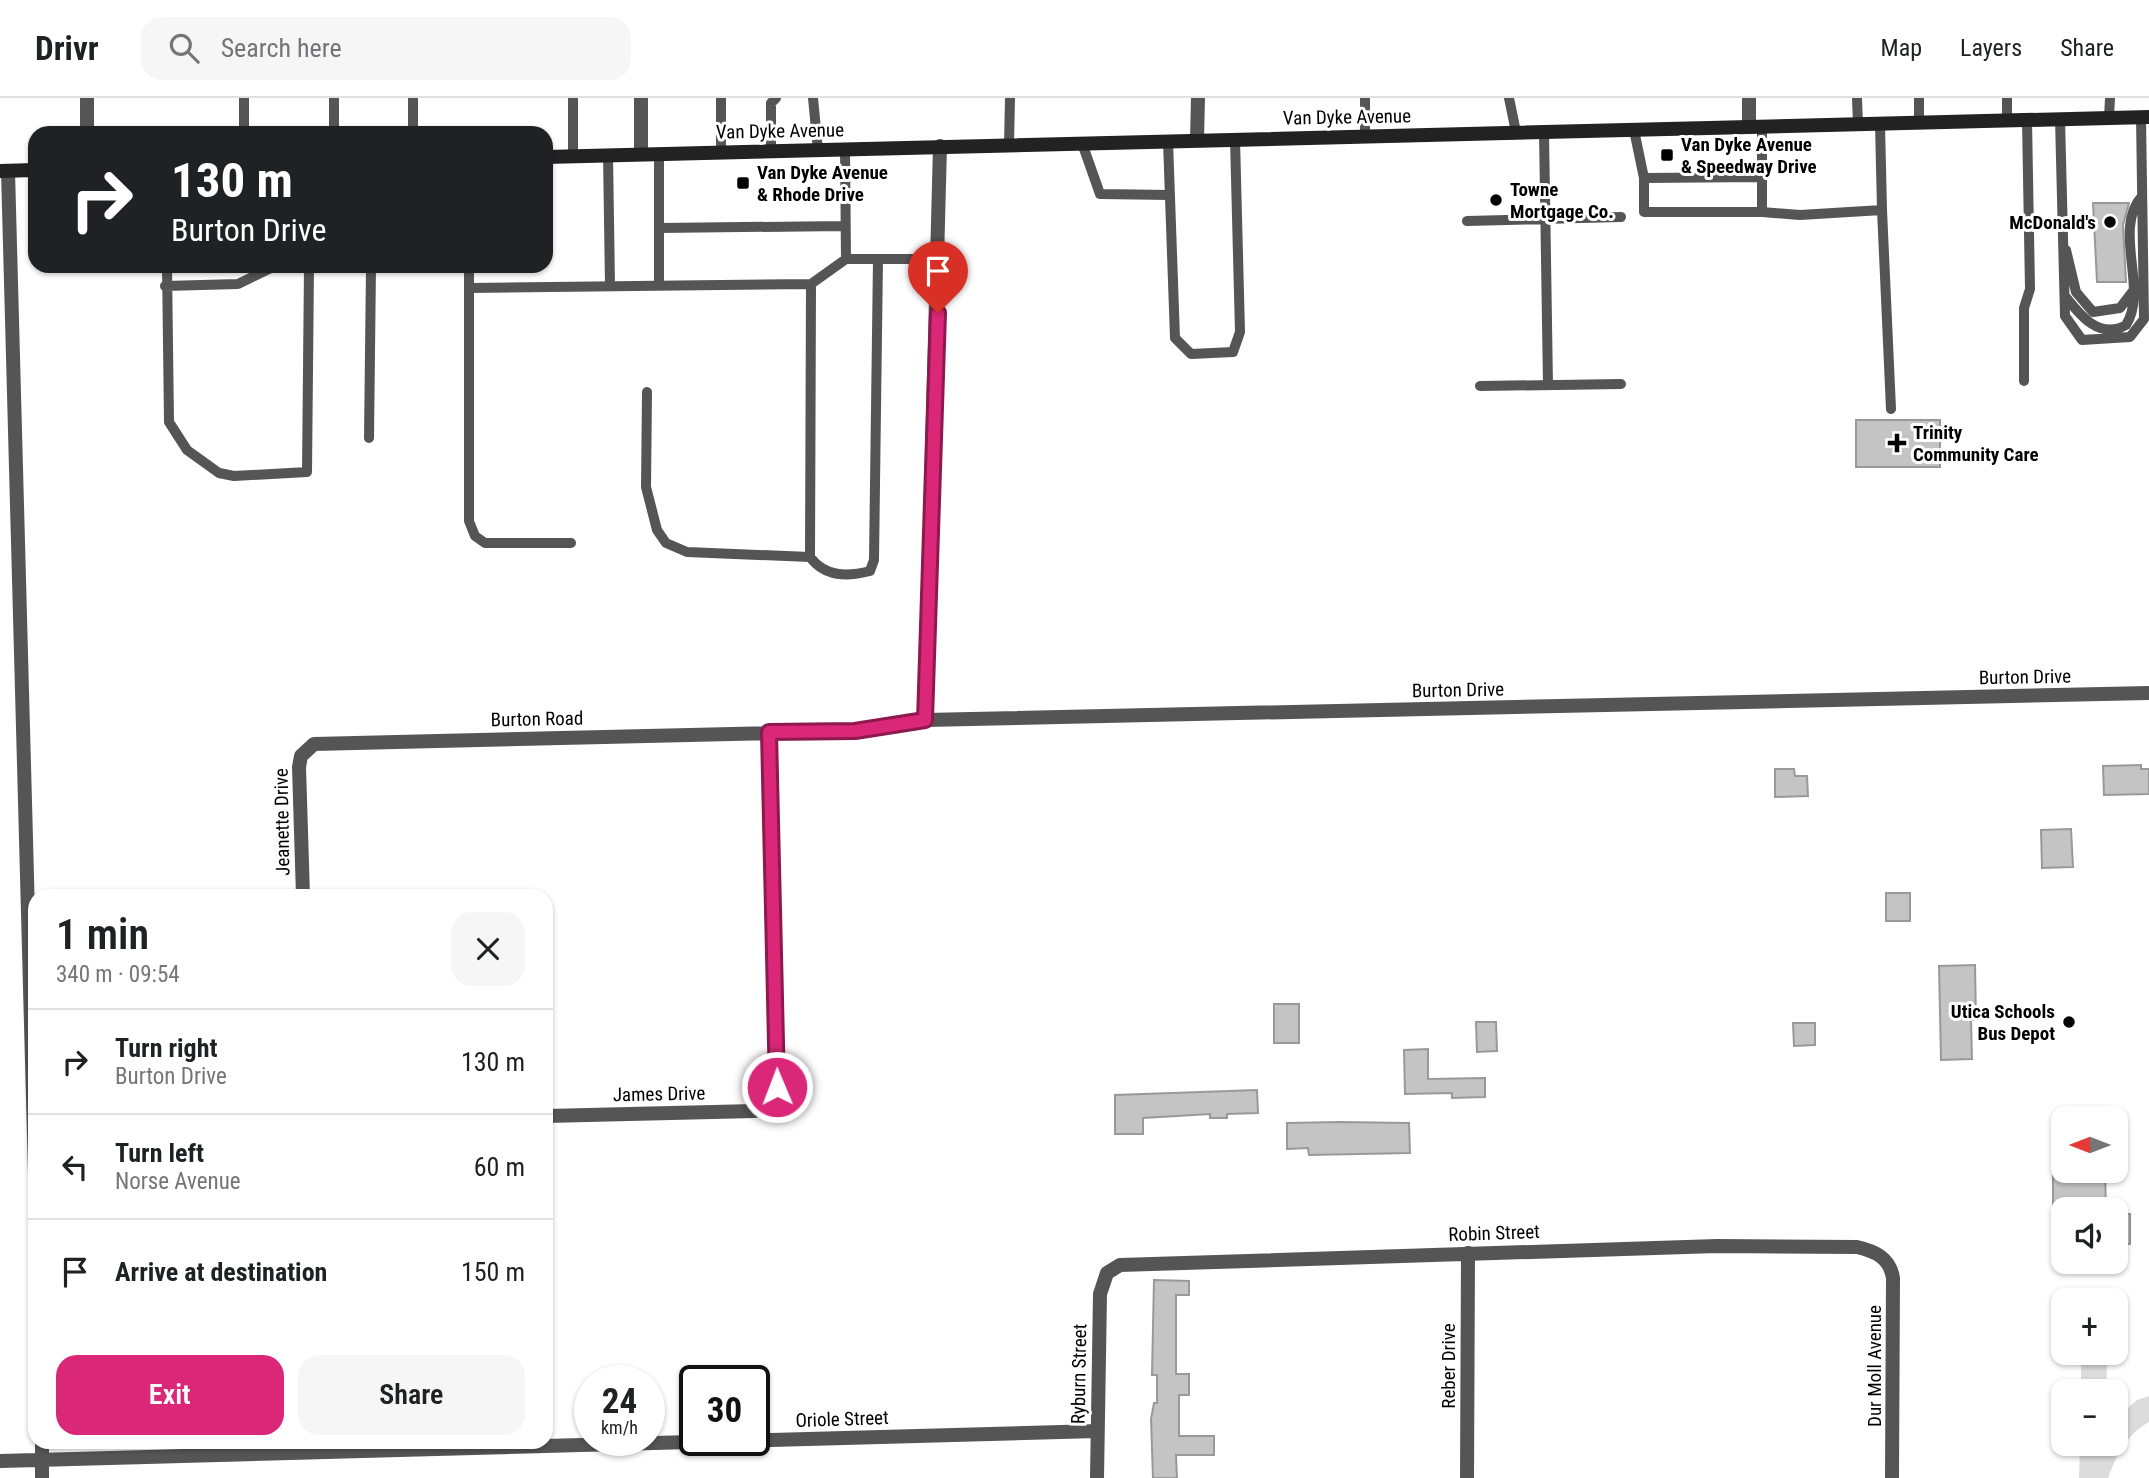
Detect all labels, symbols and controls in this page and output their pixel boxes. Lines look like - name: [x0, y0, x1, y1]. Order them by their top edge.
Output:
- search box: [141, 17, 631, 80]
- text: Drivr: [35, 29, 99, 68]
- icon: search: [165, 29, 203, 67]
- text: Search here: [221, 33, 342, 63]
- text: Map: [1881, 34, 1922, 62]
- text: Layers: [1960, 34, 2022, 62]
- text: Share: [2060, 34, 2114, 62]
- street label: Van Dyke Avenue: [1283, 104, 1411, 130]
- street label: Van Dyke Avenue: [716, 118, 844, 144]
- place label: Van Dyke Avenue & Speedway Drive: [1681, 133, 1817, 178]
- marker: Van Dyke Avenue & Speedway Drive: [1659, 147, 1675, 163]
- text: 130 m: [171, 152, 293, 209]
- icon: right: [56, 154, 147, 245]
- place label: Van Dyke Avenue & Rhode Drive: [757, 161, 888, 206]
- marker: Van Dyke Avenue & Rhode Drive: [735, 175, 751, 191]
- place label: Towne Mortgage Co.: [1510, 178, 1614, 223]
- marker: Towne Mortgage Co.: [1488, 192, 1504, 208]
- text: Burton Drive: [171, 211, 326, 249]
- place label: McDonald's: [2009, 211, 2096, 234]
- marker: McDonald's: [2102, 214, 2118, 230]
- pin: [908, 241, 968, 313]
- icon: arrive: [919, 252, 957, 290]
- place label: Trinity Community Care: [1913, 421, 2039, 466]
- marker: Trinity Community Care: [1887, 433, 1907, 453]
- street label: Burton Drive: [1979, 665, 2071, 689]
- street label: Burton Drive: [1412, 678, 1504, 702]
- street label: Burton Road: [491, 707, 583, 731]
- street label: Jeanette Drive: [270, 768, 294, 876]
- text: 1 min: [56, 910, 149, 959]
- button: close: [451, 912, 525, 986]
- text: 340 m · 09:54: [56, 961, 180, 988]
- place label: Utica Schools Bus Depot: [1951, 1000, 2055, 1045]
- marker: Utica Schools Bus Depot: [2061, 1014, 2077, 1030]
- text: Turn right: [115, 1033, 217, 1063]
- icon: right: [56, 1043, 94, 1081]
- text: 130 m: [461, 1047, 525, 1077]
- position arrow: [740, 1050, 814, 1124]
- text: Burton Drive: [115, 1063, 227, 1090]
- street label: James Drive: [613, 1082, 705, 1106]
- north arrow: [2051, 1106, 2128, 1183]
- map controls: [2051, 1106, 2128, 1456]
- text: Turn left: [115, 1138, 204, 1168]
- icon: left: [56, 1148, 94, 1186]
- text: 60 m: [474, 1152, 525, 1182]
- text: Norse Avenue: [115, 1168, 241, 1195]
- button: sound: [2051, 1197, 2128, 1274]
- street label: Robin Street: [1448, 1220, 1540, 1246]
- icon: arrive: [56, 1253, 94, 1291]
- text: Arrive at destination: [115, 1257, 327, 1287]
- text: 150 m: [461, 1257, 525, 1287]
- button: +: [2051, 1288, 2128, 1365]
- street label: Dur Moll Avenue: [1863, 1305, 1886, 1427]
- street label: Reber Drive: [1437, 1323, 1460, 1409]
- street label: Ryburn Street: [1067, 1324, 1091, 1424]
- button: Exit: [56, 1355, 284, 1435]
- button: Share: [298, 1355, 525, 1435]
- speed limit sign: 30: [679, 1365, 770, 1456]
- button: −: [2051, 1379, 2128, 1456]
- text: 24: [602, 1381, 637, 1422]
- street label: Oriole Street: [795, 1406, 889, 1432]
- text: km/h: [601, 1417, 638, 1438]

